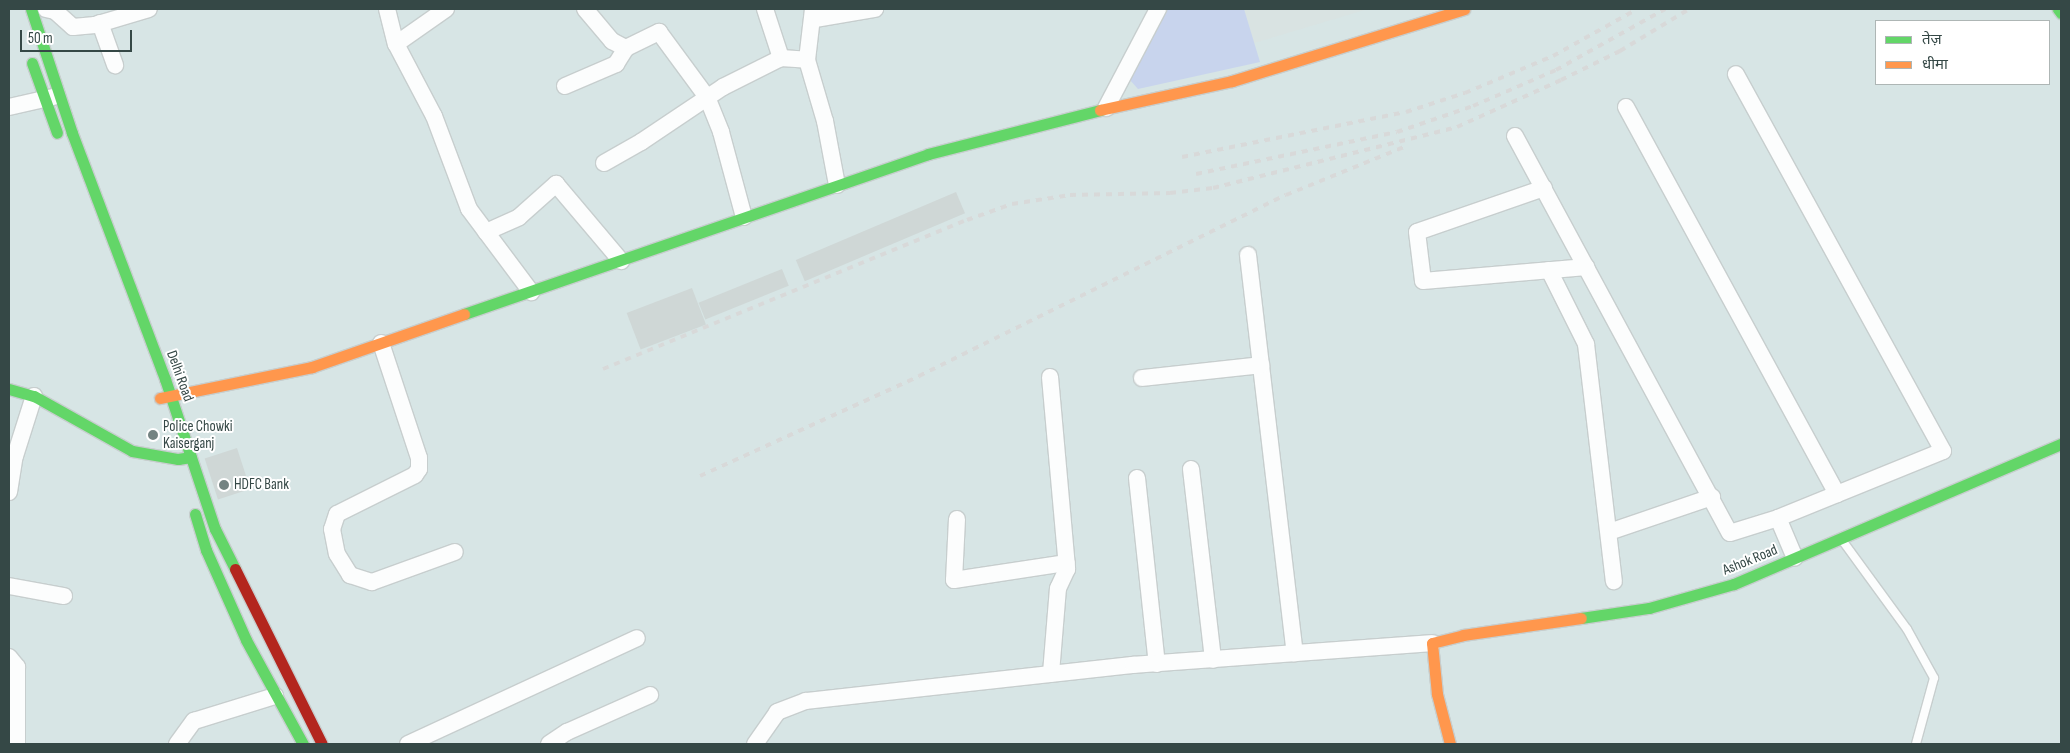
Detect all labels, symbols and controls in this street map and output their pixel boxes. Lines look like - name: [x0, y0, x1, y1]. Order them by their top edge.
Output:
- scale bar: [22, 20, 135, 52]
- legend: [1875, 20, 2050, 85]
- text: 50 m: [28, 29, 53, 48]
- text: तेज़: [1922, 30, 1942, 49]
- text: धीमा: [1922, 55, 1948, 74]
- street label: Delhi Road: [163, 348, 197, 404]
- place label: Police Chowki Kaiserganj: [163, 417, 233, 452]
- marker: Police Chowki Kaiserganj: [147, 429, 159, 441]
- place label: HDFC Bank: [234, 476, 289, 494]
- marker: HDFC Bank: [218, 479, 230, 491]
- street label: Ashok Road: [1720, 541, 1780, 579]

